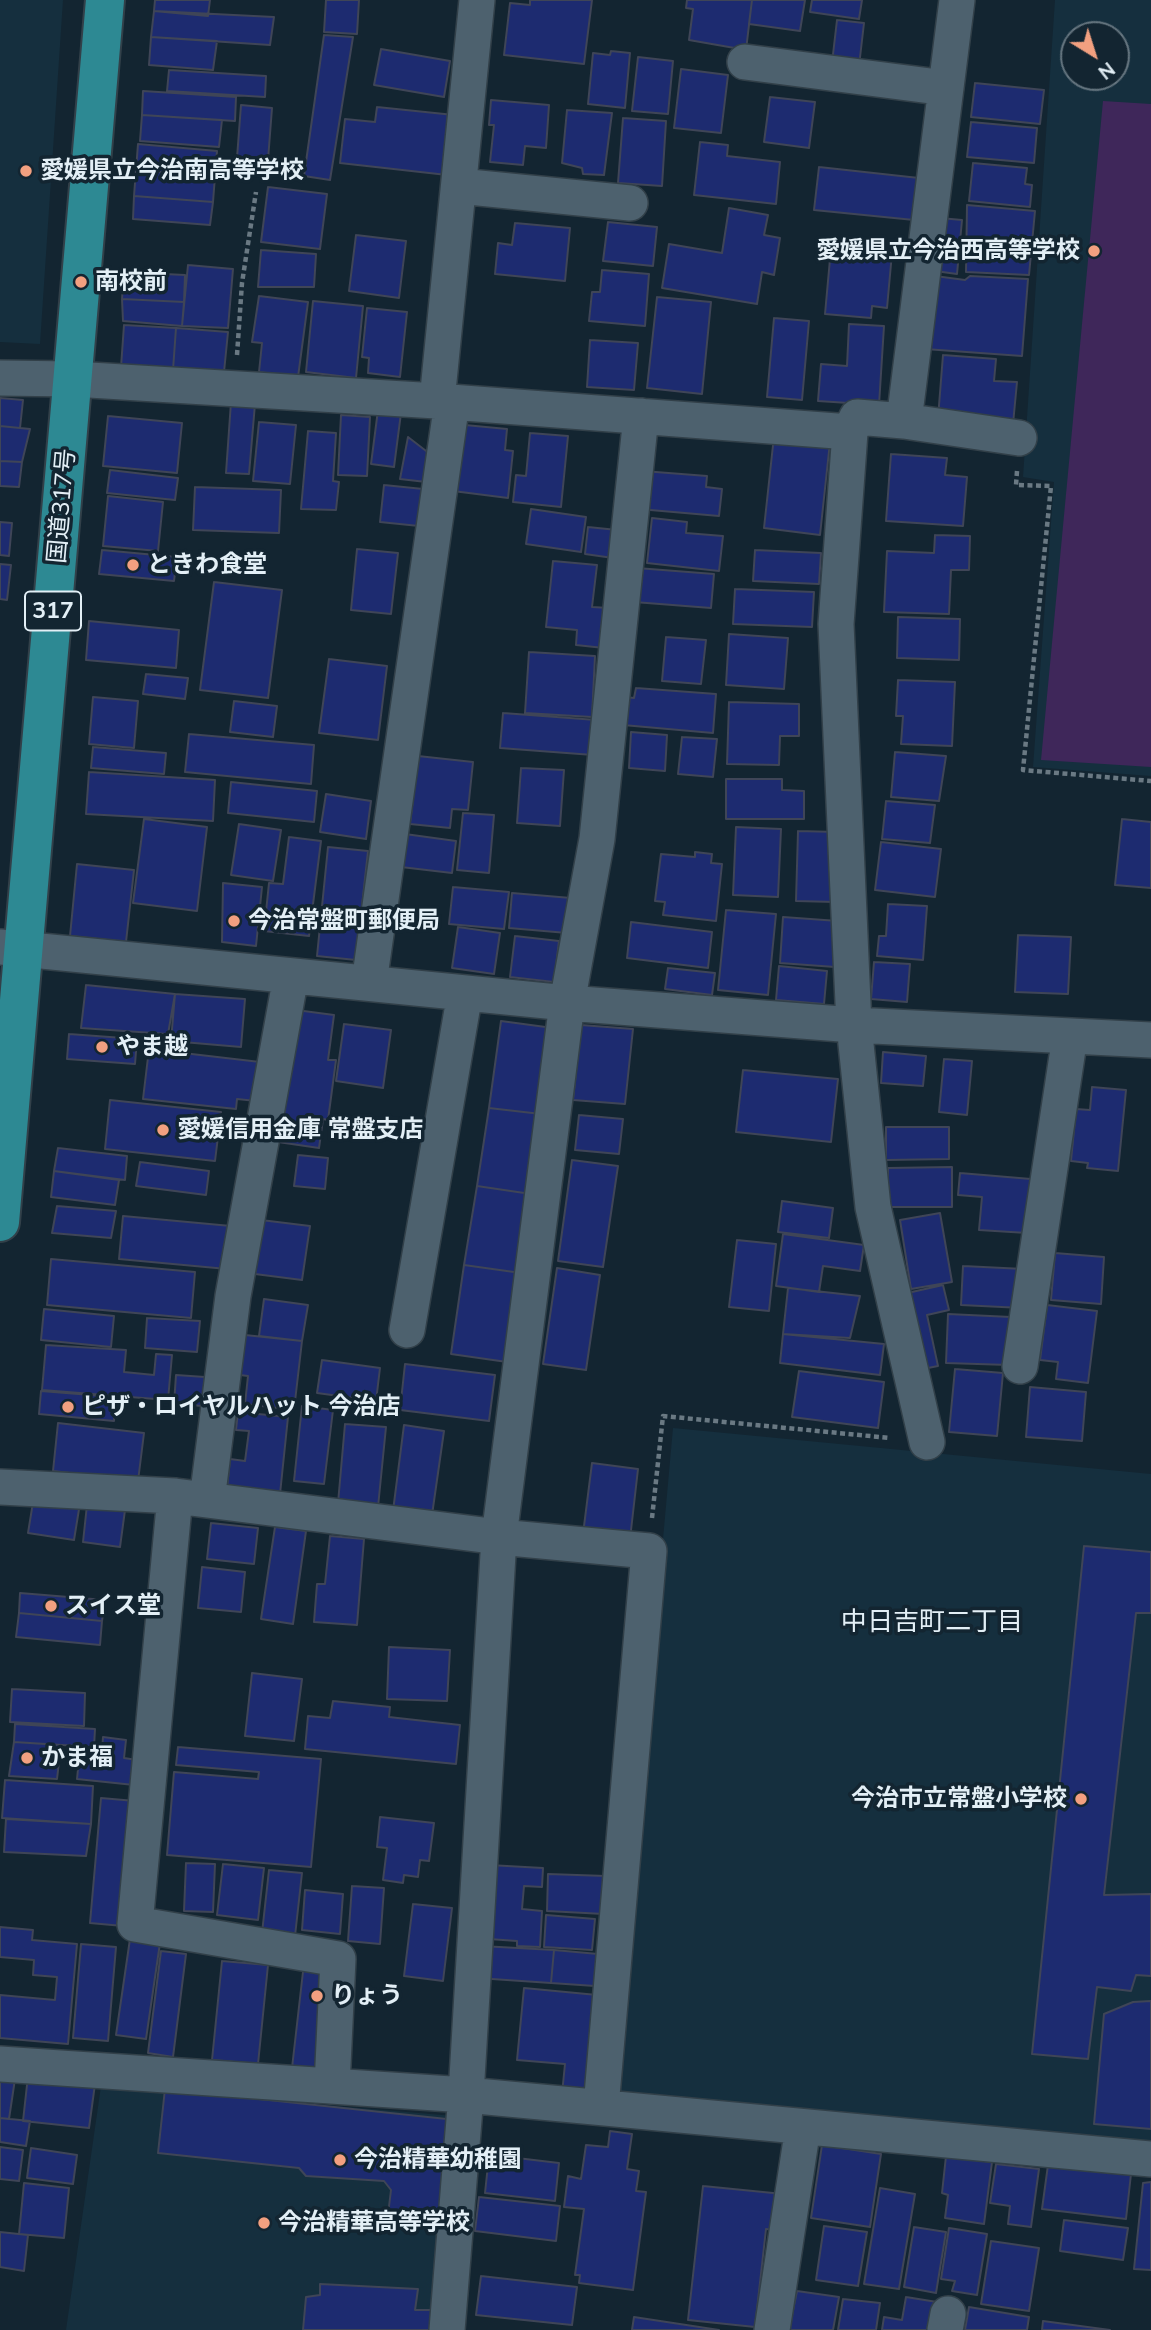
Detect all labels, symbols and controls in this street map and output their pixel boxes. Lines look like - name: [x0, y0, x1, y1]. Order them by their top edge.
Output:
- north arrow: [1060, 21, 1130, 91]
- text: N: [1094, 57, 1120, 85]
- place label: 愛媛県立今治南高等学校: [40, 157, 304, 185]
- marker: 愛媛県立今治南高等学校: [18, 163, 34, 179]
- place label: 愛媛県立今治西高等学校: [816, 237, 1080, 265]
- marker: 愛媛県立今治西高等学校: [1086, 243, 1102, 259]
- place label: 南校前: [95, 268, 167, 296]
- marker: 南校前: [73, 274, 89, 290]
- street label: 国道317号: [43, 447, 81, 565]
- place label: ときわ食堂: [147, 551, 267, 579]
- marker: ときわ食堂: [125, 557, 141, 573]
- road number: 317: [25, 592, 81, 631]
- place label: 今治常盤町郵便局: [248, 907, 440, 935]
- marker: 今治常盤町郵便局: [226, 913, 242, 929]
- place label: やま越: [116, 1033, 188, 1061]
- marker: やま越: [94, 1039, 110, 1055]
- place label: 愛媛信用金庫 常盤支店: [177, 1116, 424, 1144]
- marker: 愛媛信用金庫 常盤支店: [155, 1122, 171, 1138]
- place label: ピザ・ロイヤルハット 今治店: [82, 1393, 401, 1421]
- marker: ピザ・ロイヤルハット 今治店: [60, 1399, 76, 1415]
- place label: スイス堂: [65, 1592, 161, 1620]
- marker: スイス堂: [43, 1598, 59, 1614]
- district label: 中日吉町二丁目: [841, 1606, 1023, 1638]
- place label: かま福: [41, 1744, 113, 1772]
- marker: かま福: [19, 1750, 35, 1766]
- place label: 今治市立常盤小学校: [851, 1785, 1067, 1813]
- marker: 今治市立常盤小学校: [1073, 1791, 1089, 1807]
- place label: りょう: [331, 1982, 403, 2010]
- marker: りょう: [309, 1988, 325, 2004]
- place label: 今治精華幼稚園: [354, 2146, 522, 2174]
- marker: 今治精華幼稚園: [332, 2152, 348, 2168]
- place label: 今治精華高等学校: [278, 2209, 470, 2237]
- marker: 今治精華高等学校: [256, 2215, 272, 2231]

